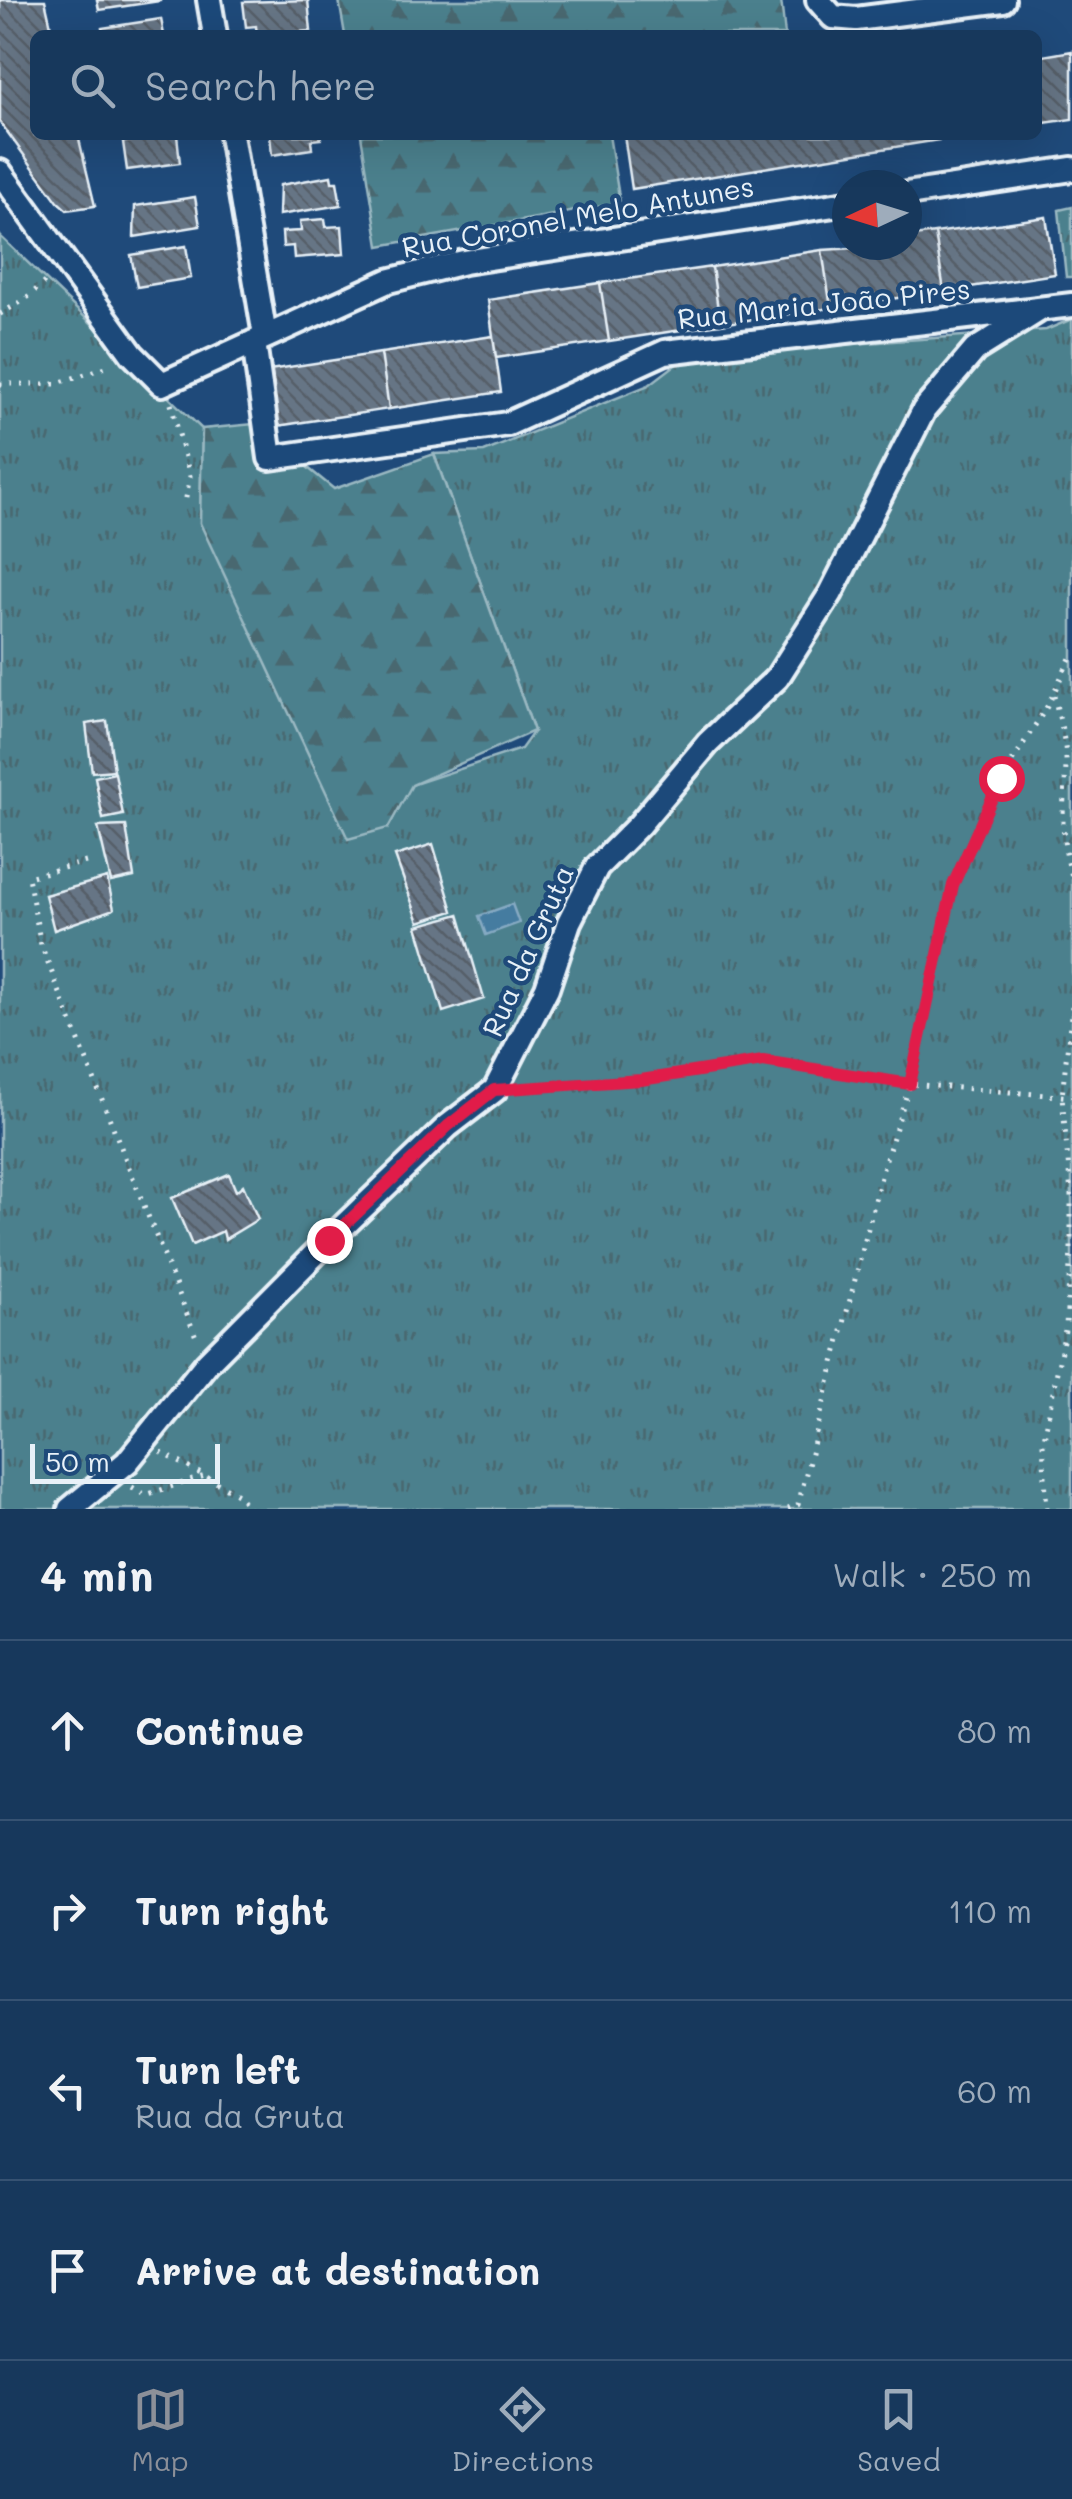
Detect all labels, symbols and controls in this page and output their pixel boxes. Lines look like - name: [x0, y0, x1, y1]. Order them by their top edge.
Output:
- search box: [30, 30, 1042, 140]
- icon: search: [65, 58, 120, 113]
- text: Search here: [145, 60, 376, 110]
- street label: Rua Coronel Melo Antunes: [399, 167, 757, 265]
- north arrow: [832, 170, 922, 260]
- street label: Rua Maria João Pires: [676, 270, 972, 336]
- route start: [979, 756, 1025, 802]
- street label: Rua da Gruta: [473, 859, 581, 1042]
- route end: [307, 1218, 353, 1264]
- scale bar: [30, 1439, 220, 1484]
- text: 50 m: [45, 1443, 110, 1479]
- text: 4 min: [40, 1547, 153, 1602]
- text: Walk · 250 m: [833, 1553, 1032, 1595]
- icon: ahead: [40, 1703, 95, 1758]
- text: Continue: [135, 1705, 304, 1755]
- text: 80 m: [957, 1709, 1032, 1751]
- icon: right: [40, 1883, 95, 1938]
- text: Turn right: [135, 1885, 329, 1935]
- text: 110 m: [948, 1889, 1032, 1931]
- text: Turn left: [135, 2044, 301, 2094]
- icon: left: [40, 2063, 95, 2118]
- text: 60 m: [957, 2069, 1032, 2111]
- text: Rua da Gruta: [135, 2094, 345, 2136]
- icon: arrive: [40, 2243, 95, 2298]
- text: Arrive at destination: [135, 2245, 540, 2295]
- tab: Map: [132, 2382, 189, 2478]
- tab: Directions: [452, 2382, 594, 2478]
- tab: Saved: [857, 2382, 940, 2478]

